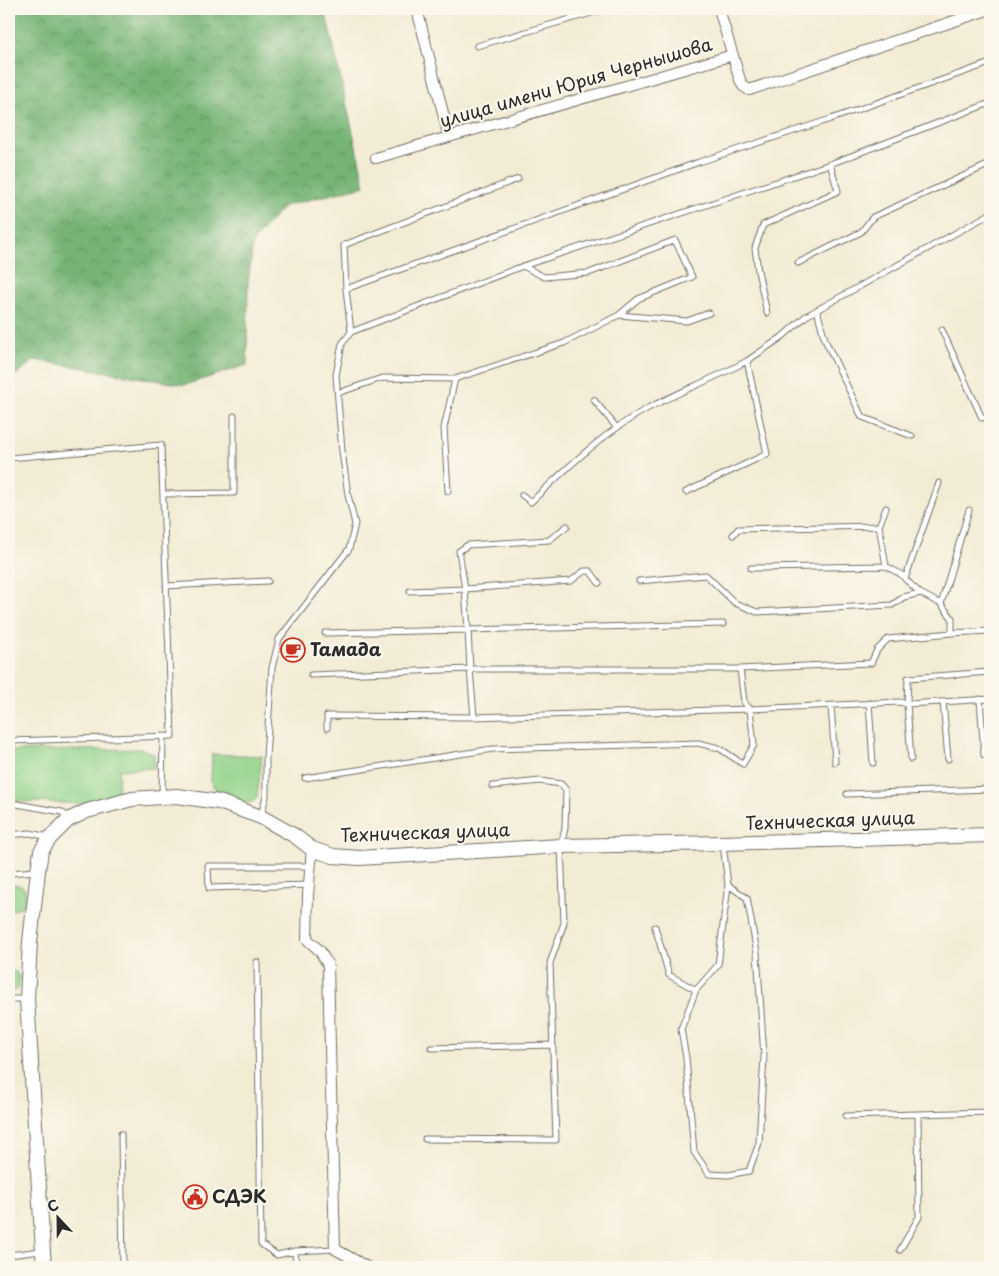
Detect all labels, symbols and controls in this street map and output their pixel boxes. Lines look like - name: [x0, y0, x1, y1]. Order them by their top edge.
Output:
- street label: улица имени Юрия Чернышова: [436, 29, 716, 133]
- place label: Тамада: [310, 635, 382, 662]
- cafe icon: Тамада: [280, 637, 306, 663]
- street label: Техническая улица: [745, 803, 916, 836]
- street label: Техническая улица: [340, 815, 511, 848]
- place label: СДЭК: [212, 1182, 267, 1209]
- public building icon: СДЭК: [182, 1184, 208, 1210]
- north arrow: [32, 1194, 82, 1244]
- text: С: [44, 1194, 62, 1217]

